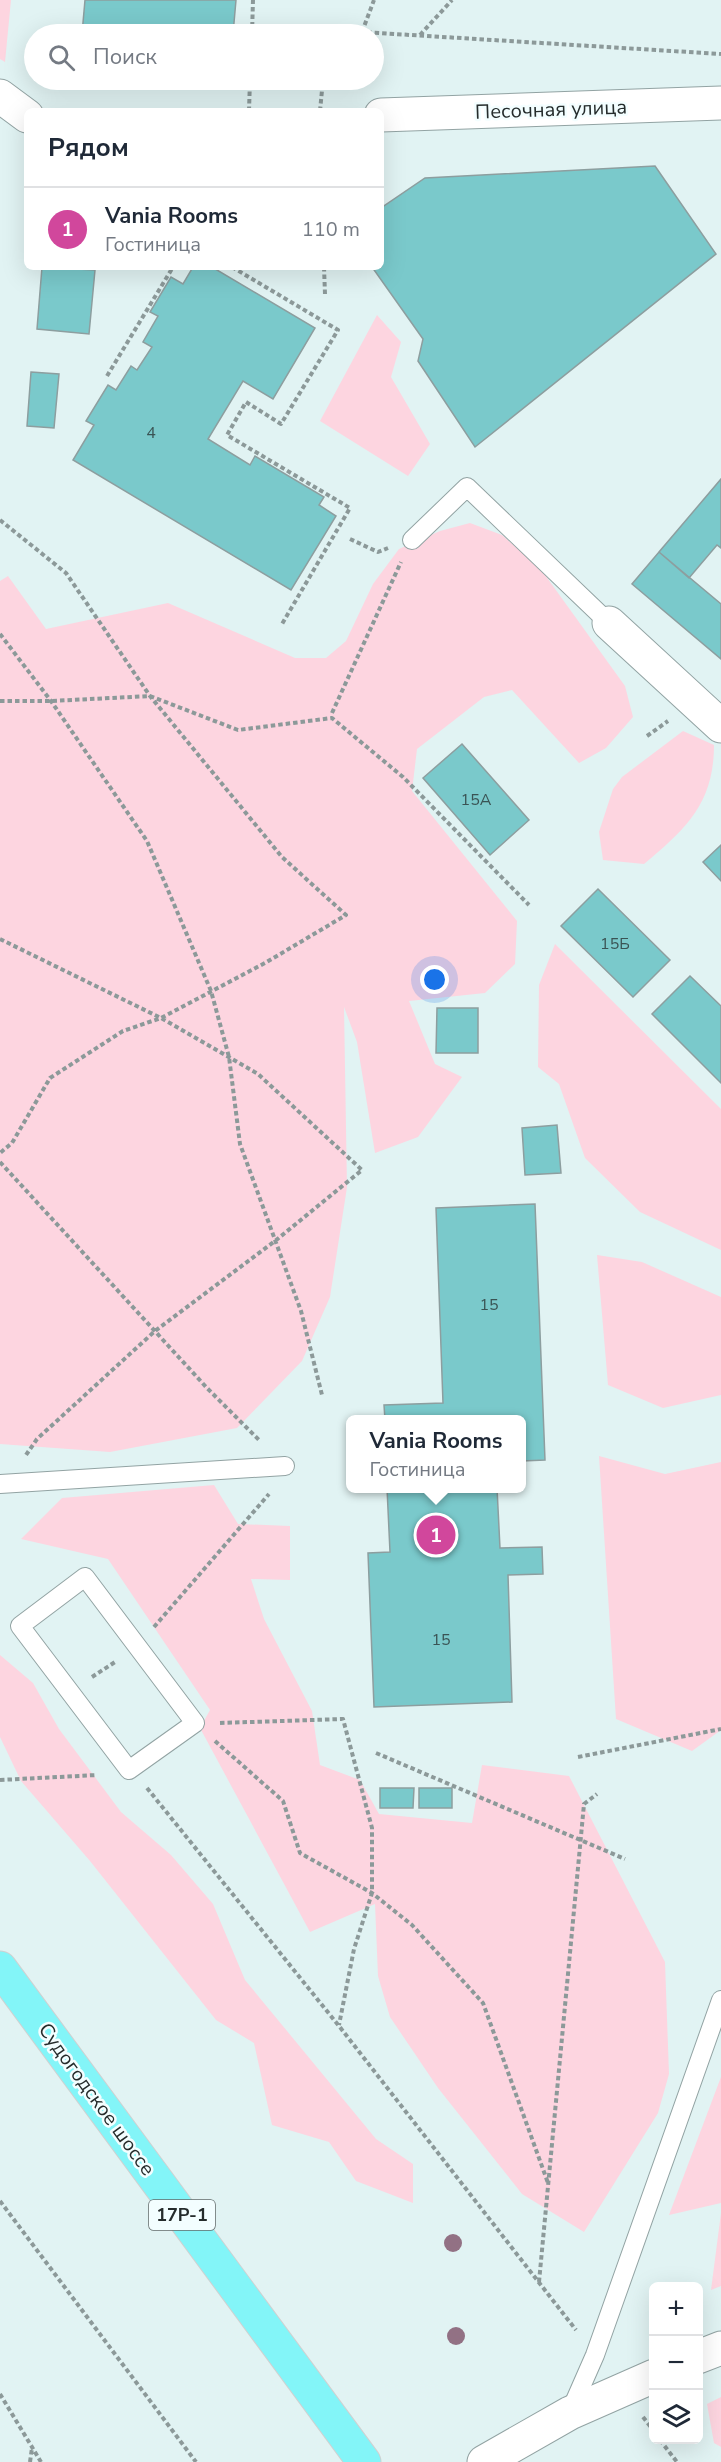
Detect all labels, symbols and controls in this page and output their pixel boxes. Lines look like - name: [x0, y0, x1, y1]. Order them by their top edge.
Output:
- search box: [24, 24, 384, 90]
- icon: search: [45, 41, 78, 74]
- text: Поиск: [93, 42, 157, 72]
- street label: Песочная улица: [475, 93, 627, 126]
- text: Рядом: [48, 130, 129, 165]
- text: Vania Rooms: [105, 201, 238, 231]
- text: 1: [62, 216, 74, 243]
- text: 110 m: [302, 216, 360, 243]
- text: Гостиница: [105, 231, 201, 258]
- house number: 4: [146, 422, 156, 444]
- house number: 15А: [461, 789, 492, 811]
- house number: 15Б: [600, 933, 630, 955]
- your location: [420, 965, 449, 994]
- house number: 15: [479, 1294, 499, 1316]
- popup: [346, 1415, 526, 1493]
- text: Vania Rooms: [369, 1426, 503, 1456]
- text: Гостиница: [369, 1456, 465, 1483]
- pin: 1: [416, 1512, 456, 1558]
- house number: 15: [431, 1629, 451, 1651]
- street label: Судогодское шоссе: [32, 2017, 161, 2181]
- road number: 17Р-1: [149, 2200, 215, 2230]
- map controls: [649, 2282, 703, 2444]
- button: +: [649, 2282, 703, 2336]
- button: −: [649, 2336, 703, 2390]
- button: layers: [649, 2390, 703, 2444]

